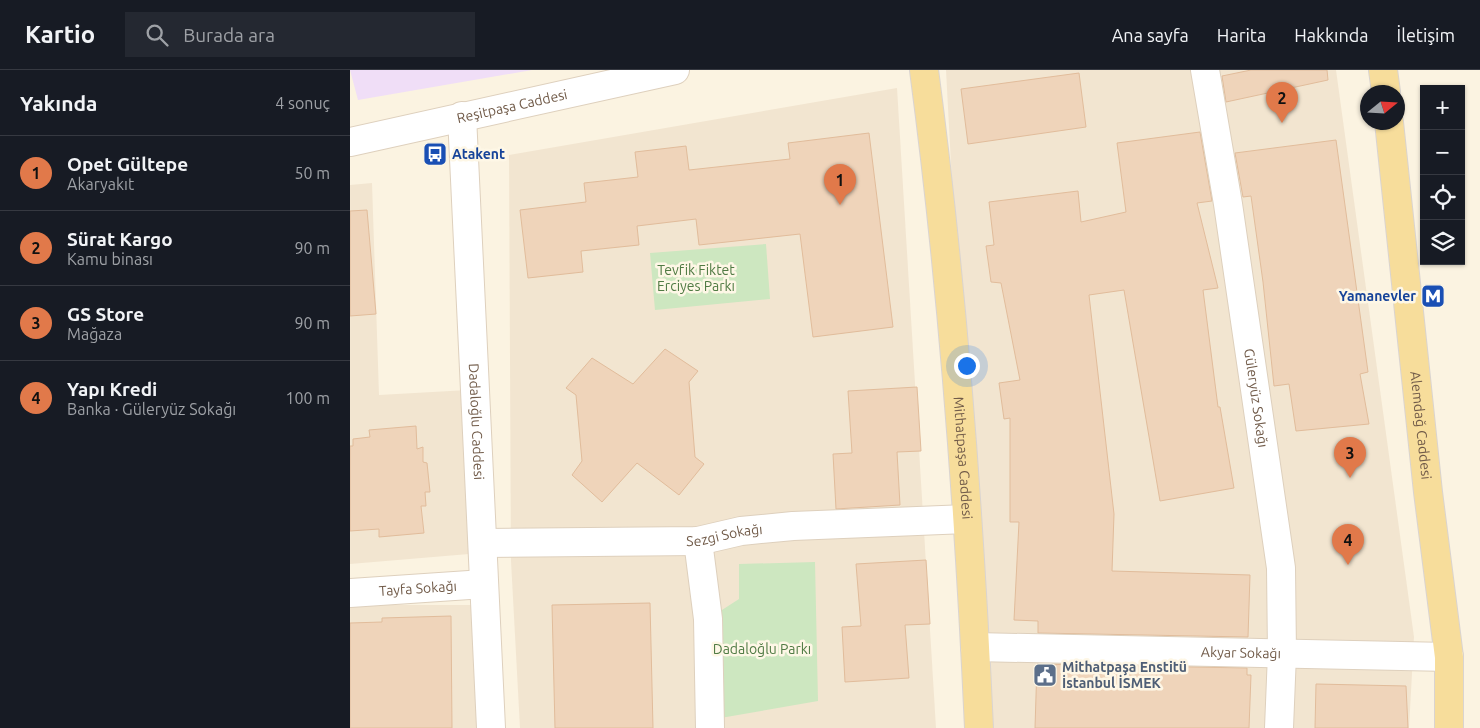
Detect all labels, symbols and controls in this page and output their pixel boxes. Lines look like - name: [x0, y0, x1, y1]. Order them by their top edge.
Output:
- search box: [125, 12, 475, 57]
- text: Kartio: [25, 21, 95, 48]
- icon: search: [143, 21, 171, 49]
- text: Burada ara: [183, 24, 275, 46]
- text: Ana sayfa: [1112, 25, 1189, 45]
- text: Harita: [1217, 25, 1266, 45]
- text: Hakkında: [1294, 25, 1369, 45]
- text: İletişim: [1397, 25, 1455, 45]
- pin: 2: [1266, 82, 1298, 123]
- north arrow: [1360, 85, 1405, 130]
- map controls: [1420, 85, 1465, 265]
- button: +: [1420, 85, 1465, 130]
- street label: Reşitpaşa Caddesi: [455, 86, 569, 126]
- text: Yakında: [20, 91, 97, 115]
- text: 4 sonuç: [275, 94, 330, 112]
- button: −: [1420, 130, 1465, 175]
- bus stop icon: Atakent: [422, 141, 448, 167]
- place label: Atakent: [452, 146, 505, 162]
- text: Opet Gültepe: [67, 153, 188, 175]
- text: 1: [31, 164, 41, 182]
- text: 50 m: [294, 164, 330, 182]
- pin: 1: [824, 164, 856, 205]
- text: Akaryakıt: [67, 175, 134, 193]
- button: locate: [1420, 175, 1465, 220]
- button: layers: [1420, 220, 1465, 265]
- text: Sürat Kargo: [67, 228, 173, 250]
- text: 2: [31, 239, 41, 257]
- text: 90 m: [294, 239, 330, 257]
- text: Kamu binası: [67, 250, 153, 268]
- park label: Tevfik Fiktet Erciyes Parkı: [657, 262, 735, 294]
- metro station icon: Yamanevler: [1420, 283, 1446, 309]
- place label: Yamanevler: [1339, 288, 1416, 304]
- text: GS Store: [67, 303, 144, 325]
- text: 3: [31, 314, 41, 332]
- text: 90 m: [294, 314, 330, 332]
- text: Mağaza: [67, 325, 122, 343]
- street label: Güleryüz Sokağı: [1241, 347, 1271, 449]
- your location: [954, 353, 980, 379]
- street label: Dadaloğlu Caddesi: [466, 363, 487, 480]
- street label: Alemdağ Caddesi: [1407, 370, 1435, 480]
- text: Yapı Kredi: [67, 378, 157, 400]
- text: 4: [31, 389, 41, 407]
- text: 100 m: [285, 389, 330, 407]
- street label: Mithatpaşa Caddesi: [951, 396, 975, 520]
- text: Banka · Güleryüz Sokağı: [67, 400, 236, 418]
- pin: 3: [1334, 437, 1366, 478]
- street label: Sezgi Sokağı: [686, 521, 763, 549]
- pin: 4: [1332, 524, 1364, 565]
- street label: Tayfa Sokağı: [378, 578, 457, 599]
- park label: Dadaloğlu Parkı: [713, 641, 811, 657]
- street label: Akyar Sokağı: [1201, 644, 1281, 661]
- place label: Mithatpaşa Enstitü İstanbul İSMEK: [1062, 659, 1187, 691]
- public building icon: Mithatpaşa Enstitü İstanbul İSMEK: [1032, 662, 1058, 688]

